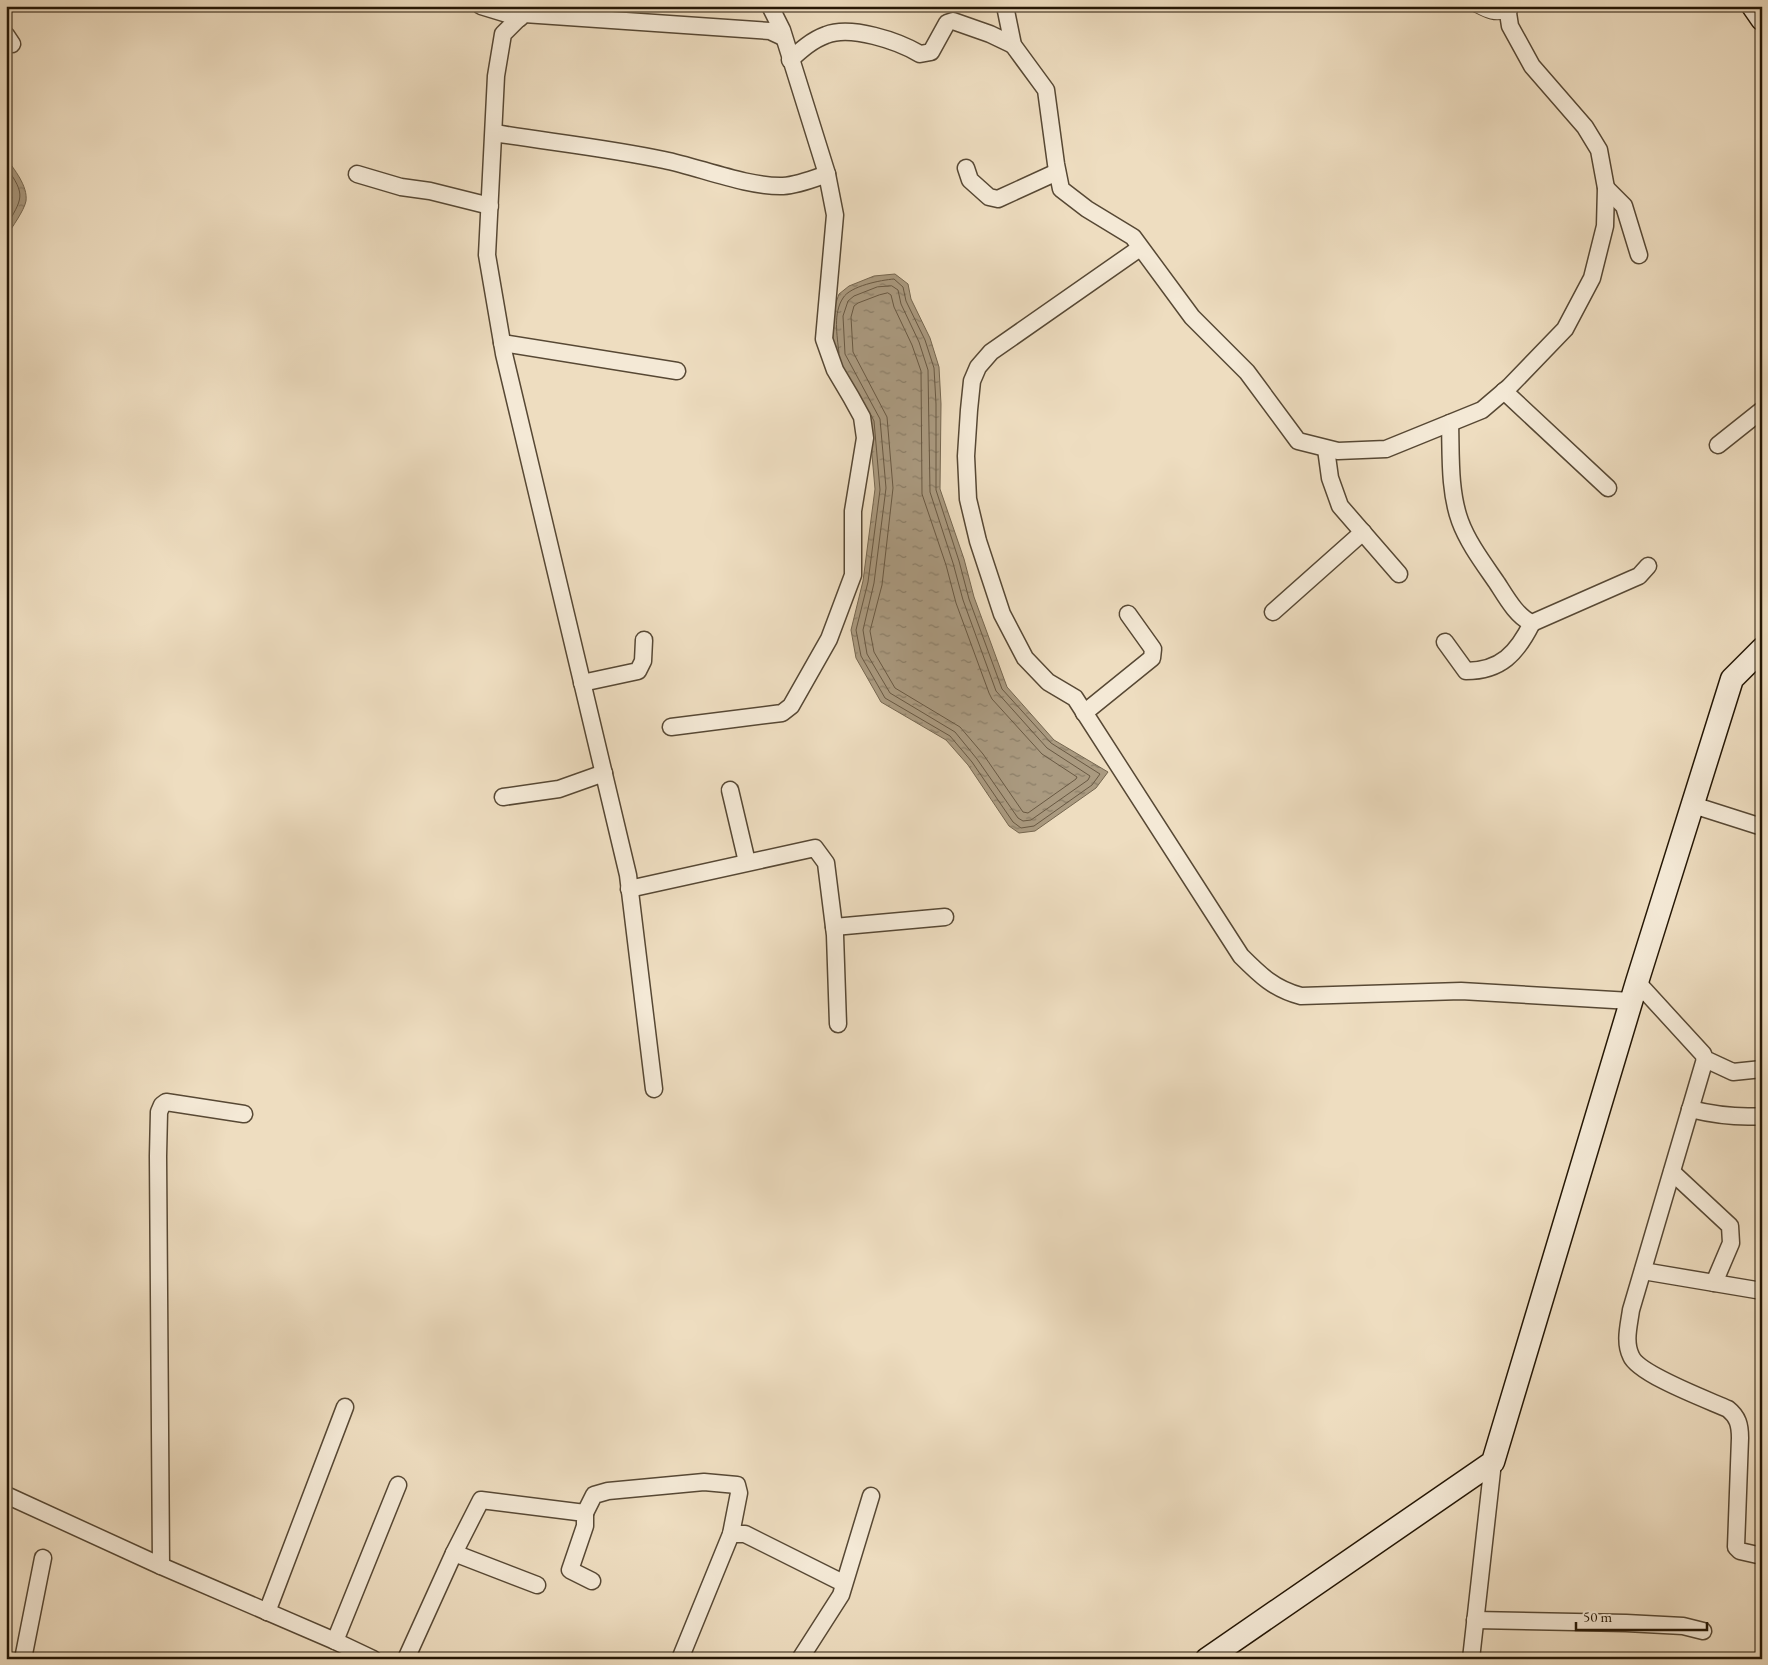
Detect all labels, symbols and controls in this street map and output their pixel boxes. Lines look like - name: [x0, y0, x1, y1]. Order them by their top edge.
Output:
- scale bar: [1576, 1600, 1707, 1632]
- text: 50 m: [1583, 1607, 1612, 1626]

